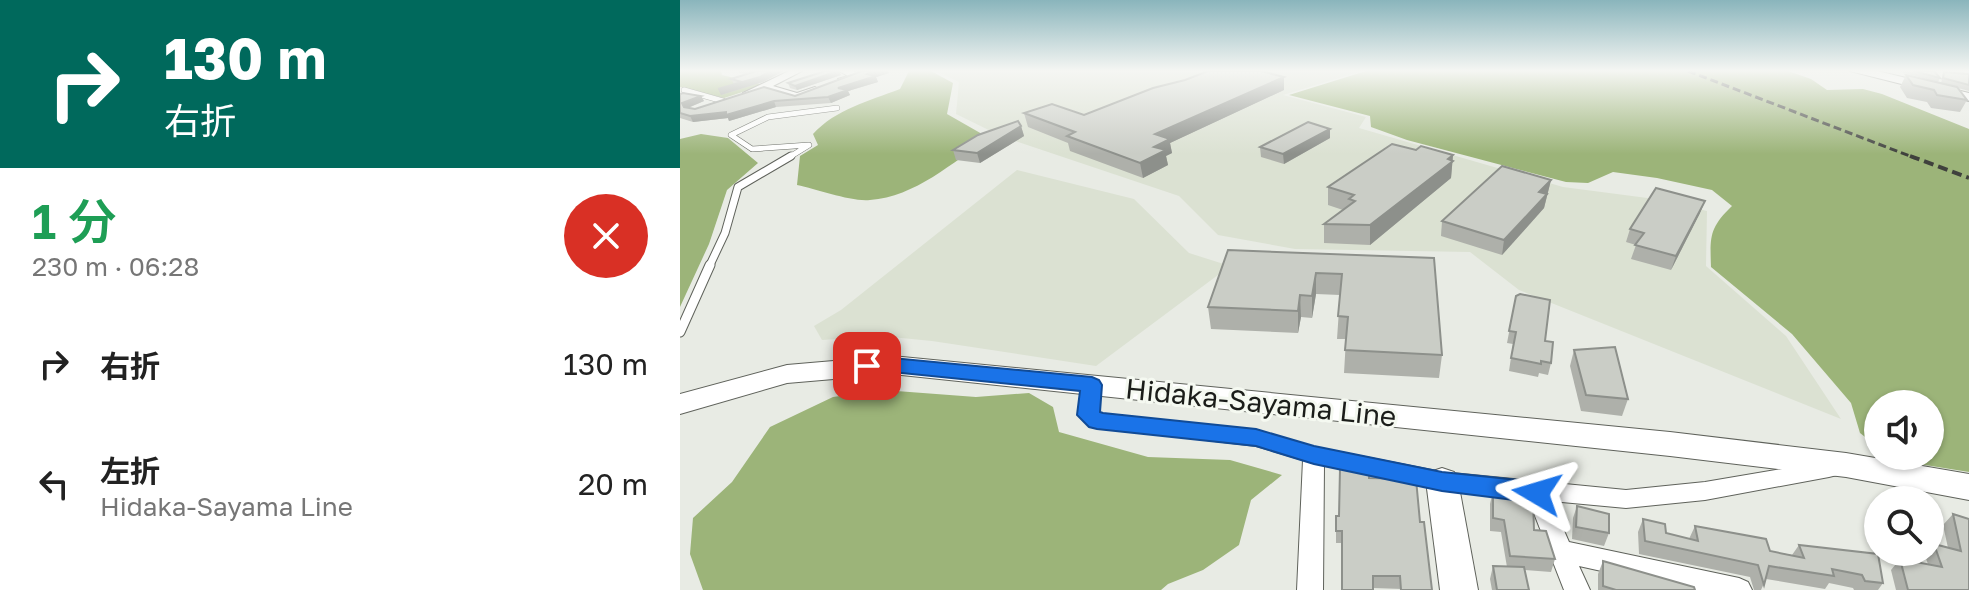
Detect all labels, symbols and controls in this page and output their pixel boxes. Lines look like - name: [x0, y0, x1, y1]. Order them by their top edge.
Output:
- text: 130 m: [164, 24, 326, 91]
- icon: right: [32, 32, 136, 136]
- text: 右折: [164, 99, 236, 142]
- text: 1 分: [32, 192, 116, 250]
- button: close: [564, 194, 648, 278]
- text: 230 m · 06:28: [32, 251, 199, 282]
- pin: [833, 332, 901, 400]
- icon: right: [32, 342, 76, 386]
- icon: arrive: [845, 344, 889, 388]
- text: 130 m: [563, 346, 648, 382]
- text: 右折: [100, 348, 160, 384]
- street label: Hidaka-Sayama Line: [1124, 371, 1398, 433]
- map controls: [1864, 390, 1944, 566]
- button: sound: [1864, 390, 1944, 470]
- position arrow: [1495, 451, 1579, 535]
- text: 左折: [100, 453, 160, 489]
- icon: left: [32, 462, 76, 506]
- text: 20 m: [578, 466, 648, 502]
- button: search: [1864, 486, 1944, 566]
- text: Hidaka-Sayama Line: [100, 491, 353, 522]

